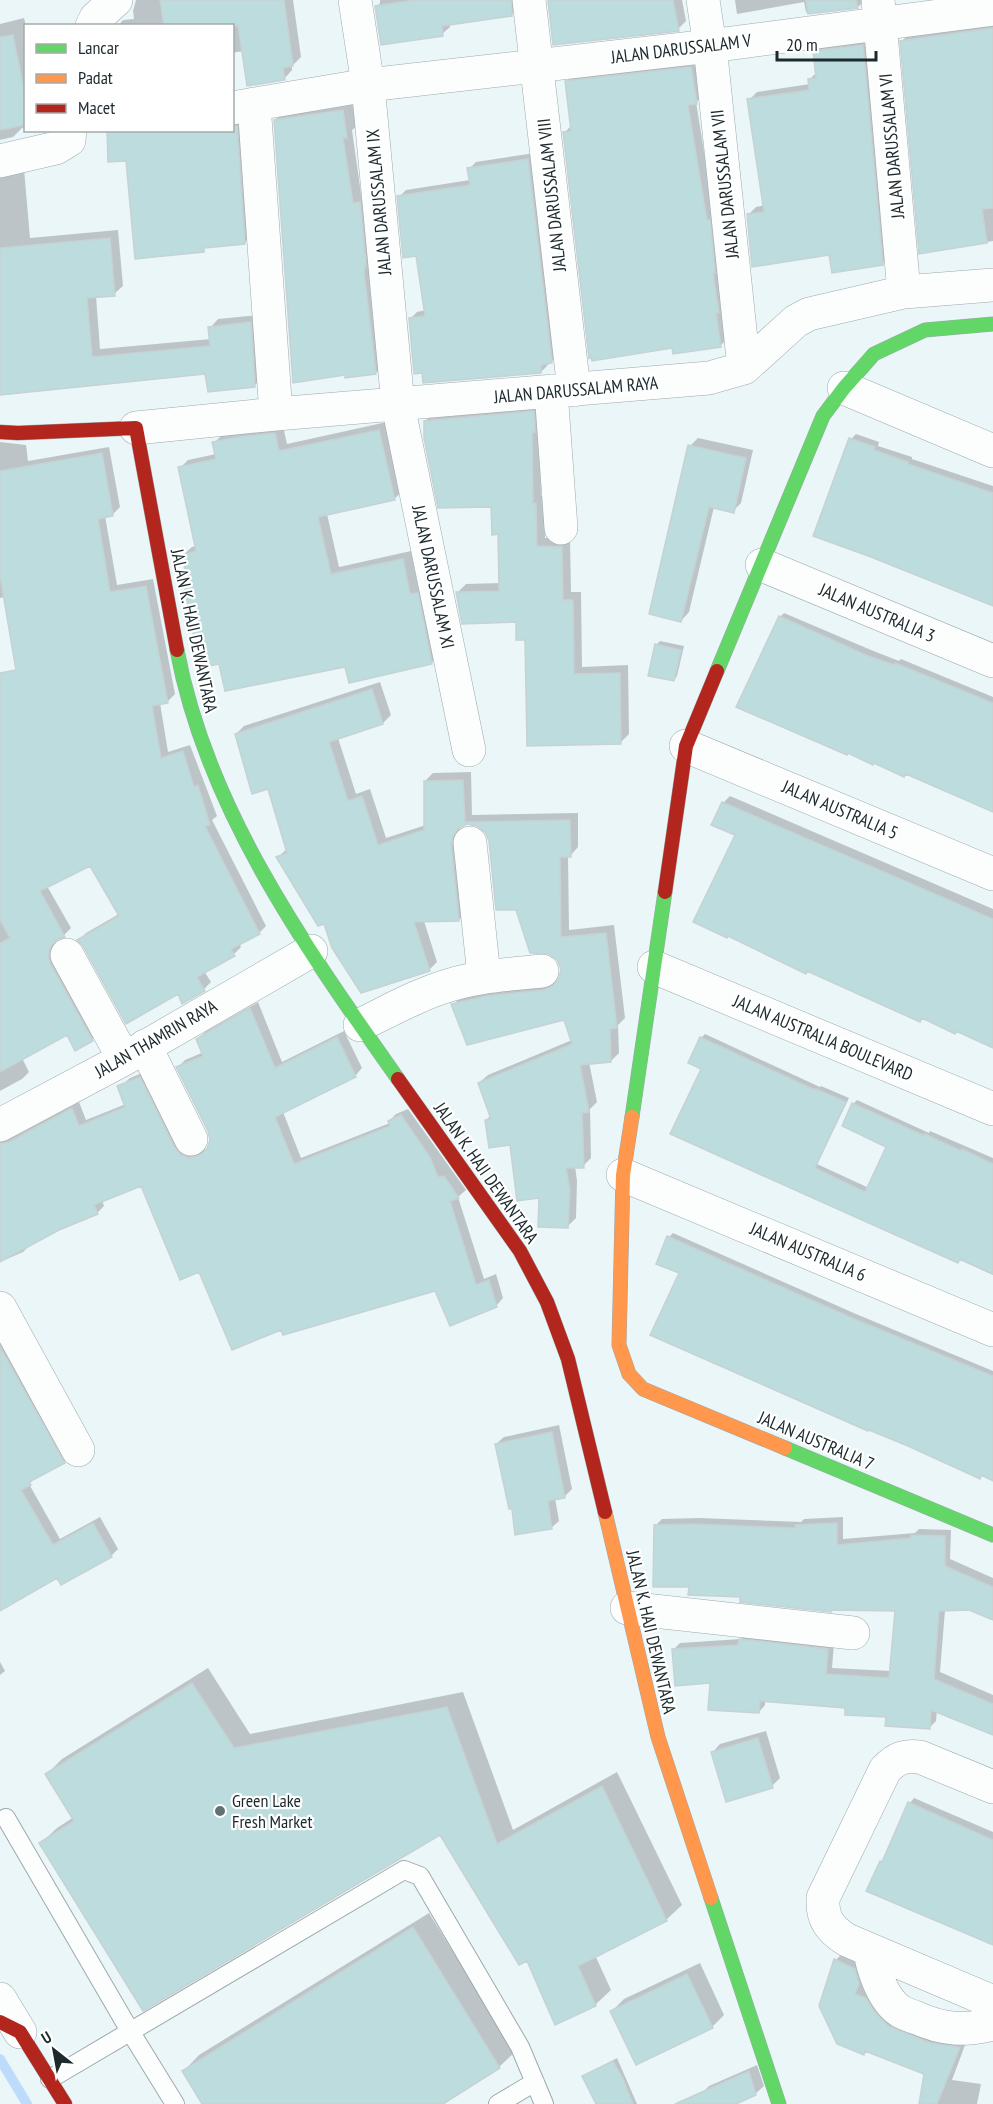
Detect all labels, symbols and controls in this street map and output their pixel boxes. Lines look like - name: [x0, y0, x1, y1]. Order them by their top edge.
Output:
- legend: [24, 24, 234, 132]
- scale bar: [777, 24, 876, 62]
- street label: JALAN DARUSSALAM V: [608, 28, 753, 69]
- text: 20 m: [786, 33, 818, 56]
- text: Lancar: [78, 36, 119, 59]
- text: Padat: [78, 66, 113, 89]
- street label: JALAN DARUSSALAM VI: [874, 73, 909, 220]
- text: Macet: [78, 96, 115, 119]
- street label: JALAN DARUSSALAM VII: [705, 108, 744, 261]
- street label: JALAN DARUSSALAM VIII: [532, 117, 571, 274]
- street label: JALAN DARUSSALAM IX: [361, 128, 396, 277]
- street label: JALAN DARUSSALAM RAYA: [492, 371, 659, 408]
- street label: JALAN DARUSSALAM XI: [407, 502, 460, 651]
- street label: JALAN K. HAJI DEWANTARA: [166, 546, 223, 715]
- street label: JALAN AUSTRALIA 3: [815, 577, 939, 647]
- street label: JALAN AUSTRALIA 5: [778, 774, 902, 844]
- street label: JALAN AUSTRALIA BOULEVARD: [729, 989, 916, 1086]
- street label: JALAN THAMRIN RAYA: [90, 994, 221, 1083]
- street label: JALAN K. HAJI DEWANTARA: [429, 1097, 544, 1248]
- street label: JALAN AUSTRALIA 6: [746, 1216, 870, 1286]
- street label: JALAN AUSTRALIA 7: [754, 1405, 878, 1475]
- street label: JALAN K. HAJI DEWANTARA: [621, 1547, 682, 1716]
- place label: Green Lake Fresh Market: [232, 1789, 312, 1833]
- marker: Green Lake Fresh Market: [213, 1804, 227, 1818]
- north arrow: [24, 2020, 84, 2080]
- text: U: [38, 2026, 55, 2048]

